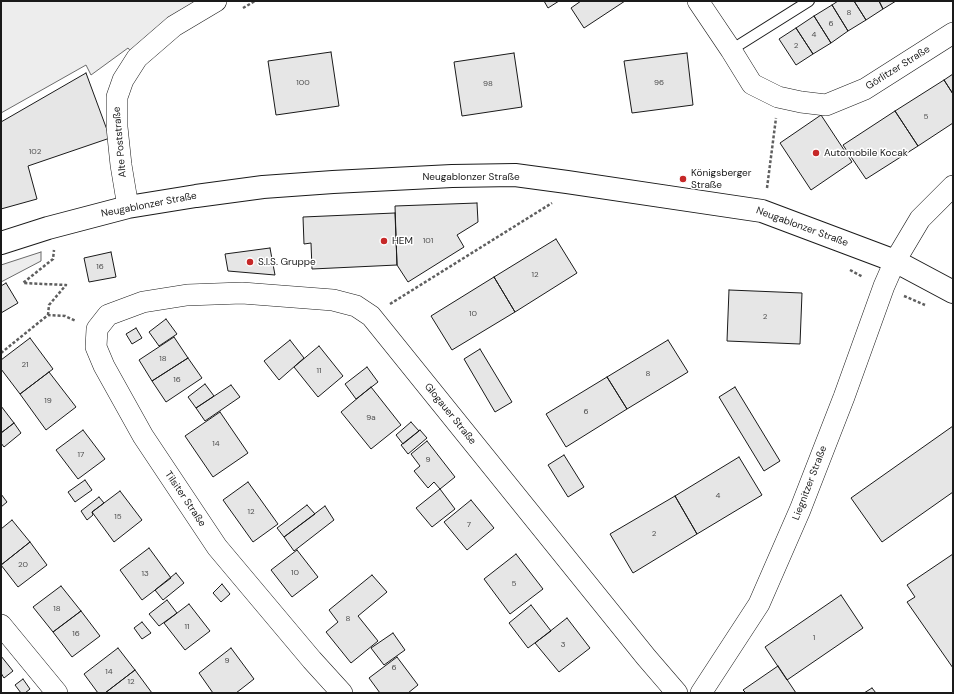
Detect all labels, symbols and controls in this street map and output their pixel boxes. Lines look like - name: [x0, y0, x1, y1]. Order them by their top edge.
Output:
- house number: 8: [847, 8, 851, 18]
- house number: 6: [828, 19, 834, 29]
- house number: 4: [812, 30, 816, 40]
- house number: 2: [794, 41, 798, 51]
- street label: Görlitzer Straße: [864, 43, 932, 93]
- house number: 100: [296, 78, 310, 88]
- house number: 96: [654, 78, 664, 88]
- house number: 98: [483, 79, 493, 89]
- street label: Alte Poststraße: [111, 106, 129, 178]
- house number: 5: [924, 112, 928, 122]
- house number: 102: [29, 147, 41, 157]
- place label: Automobile Kocak: [824, 147, 908, 159]
- marker: Automobile Kocak: [811, 148, 821, 158]
- place label: Königsberger Straße: [691, 167, 751, 190]
- street label: Neugablonzer Straße: [422, 171, 520, 183]
- marker: Königsberger Straße: [678, 174, 688, 184]
- street label: Neugablonzer Straße: [100, 190, 198, 220]
- street label: Neugablonzer Straße: [754, 205, 850, 249]
- place label: HEM: [392, 235, 413, 247]
- marker: HEM: [379, 236, 389, 246]
- house number: 101: [423, 236, 433, 246]
- place label: S.I.S. Gruppe: [258, 256, 316, 268]
- marker: S.I.S. Gruppe: [245, 257, 255, 267]
- house number: 16: [96, 262, 104, 272]
- house number: 12: [531, 270, 539, 280]
- house number: 10: [469, 309, 477, 319]
- house number: 2: [763, 312, 767, 322]
- house number: 18: [159, 354, 167, 364]
- house number: 21: [21, 360, 29, 370]
- house number: 11: [317, 366, 321, 376]
- house number: 8: [646, 369, 650, 379]
- house number: 16: [173, 375, 181, 385]
- street label: Glogauer Straße: [422, 381, 478, 447]
- house number: 19: [44, 396, 52, 406]
- house number: 6: [583, 407, 589, 417]
- house number: 9a: [366, 413, 376, 423]
- house number: 14: [212, 439, 220, 449]
- street label: Liegnitzer Straße: [790, 444, 830, 522]
- house number: 17: [78, 450, 84, 460]
- house number: 9: [425, 455, 431, 465]
- street label: Tilsiter Straße: [162, 469, 208, 529]
- house number: 4: [716, 491, 720, 501]
- house number: 12: [247, 507, 255, 517]
- house number: 15: [114, 512, 122, 522]
- house number: 7: [467, 520, 471, 530]
- house number: 2: [652, 529, 656, 539]
- house number: 20: [18, 560, 28, 570]
- house number: 10: [291, 568, 299, 578]
- house number: 13: [141, 569, 149, 579]
- house number: 5: [512, 579, 516, 589]
- house number: 18: [53, 604, 61, 614]
- house number: 8: [346, 614, 350, 624]
- house number: 11: [185, 622, 189, 632]
- house number: 16: [72, 629, 80, 639]
- house number: 1: [813, 633, 815, 643]
- house number: 3: [561, 640, 565, 650]
- house number: 9: [224, 656, 230, 666]
- house number: 6: [391, 663, 397, 673]
- house number: 14: [105, 667, 113, 677]
- house number: 12: [127, 677, 135, 687]

